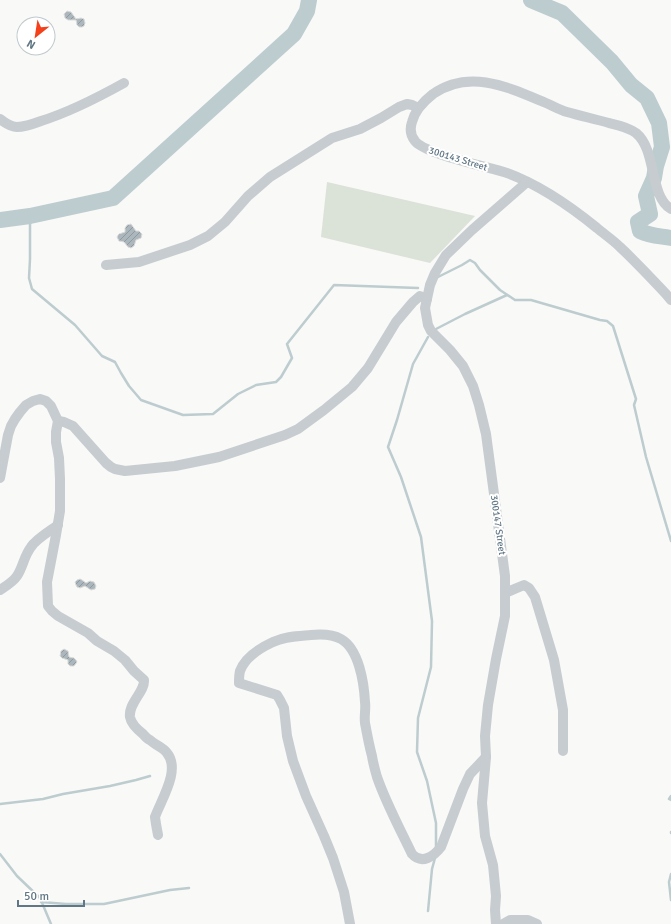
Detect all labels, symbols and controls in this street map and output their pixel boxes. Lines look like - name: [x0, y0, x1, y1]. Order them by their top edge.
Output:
- north arrow: [16, 16, 56, 56]
- text: N: [25, 37, 38, 52]
- street label: 300143 Street: [427, 144, 489, 174]
- street label: 300147 Street: [488, 494, 508, 556]
- scale bar: [18, 882, 84, 908]
- text: 50 m: [24, 889, 49, 904]

